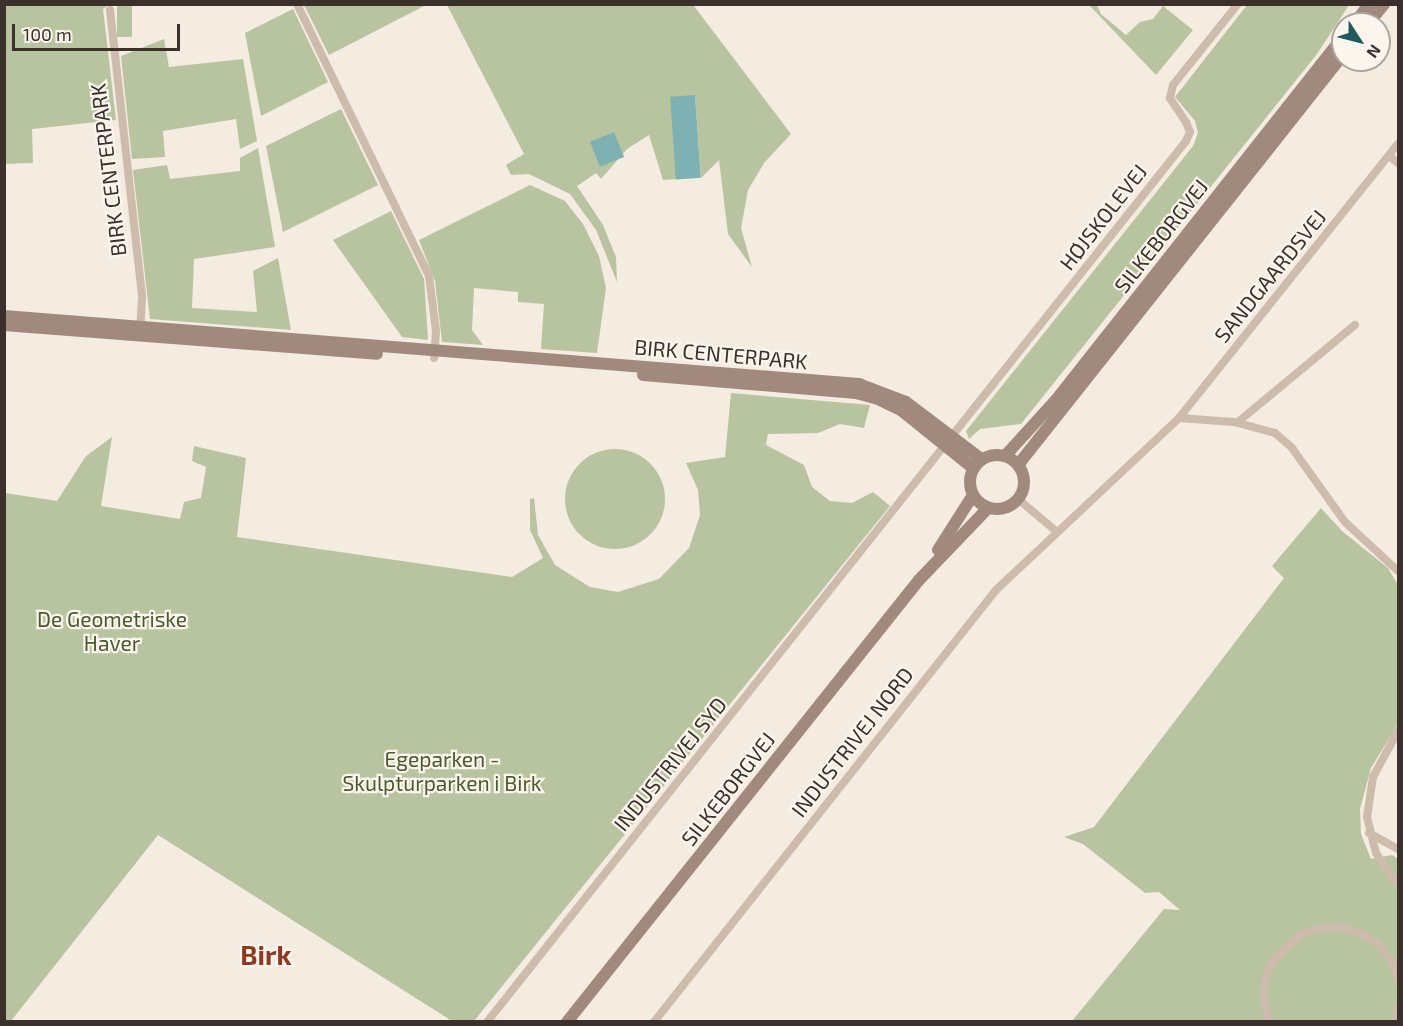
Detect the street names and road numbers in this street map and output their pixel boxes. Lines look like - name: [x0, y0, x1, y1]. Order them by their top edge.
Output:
- street label: BIRK CENTERPARK: [85, 82, 131, 258]
- street label: HØJSKOLEVEJ: [1054, 159, 1152, 275]
- street label: SILKEBORGVEJ: [1109, 174, 1213, 298]
- street label: SANDGAARDSVEJ: [1209, 205, 1331, 347]
- street label: BIRK CENTERPARK: [633, 334, 809, 374]
- street label: INDUSTRIVEJ NORD: [786, 662, 918, 822]
- street label: INDUSTRIVEJ SYD: [608, 692, 732, 836]
- street label: SILKEBORGVEJ: [676, 727, 780, 851]

